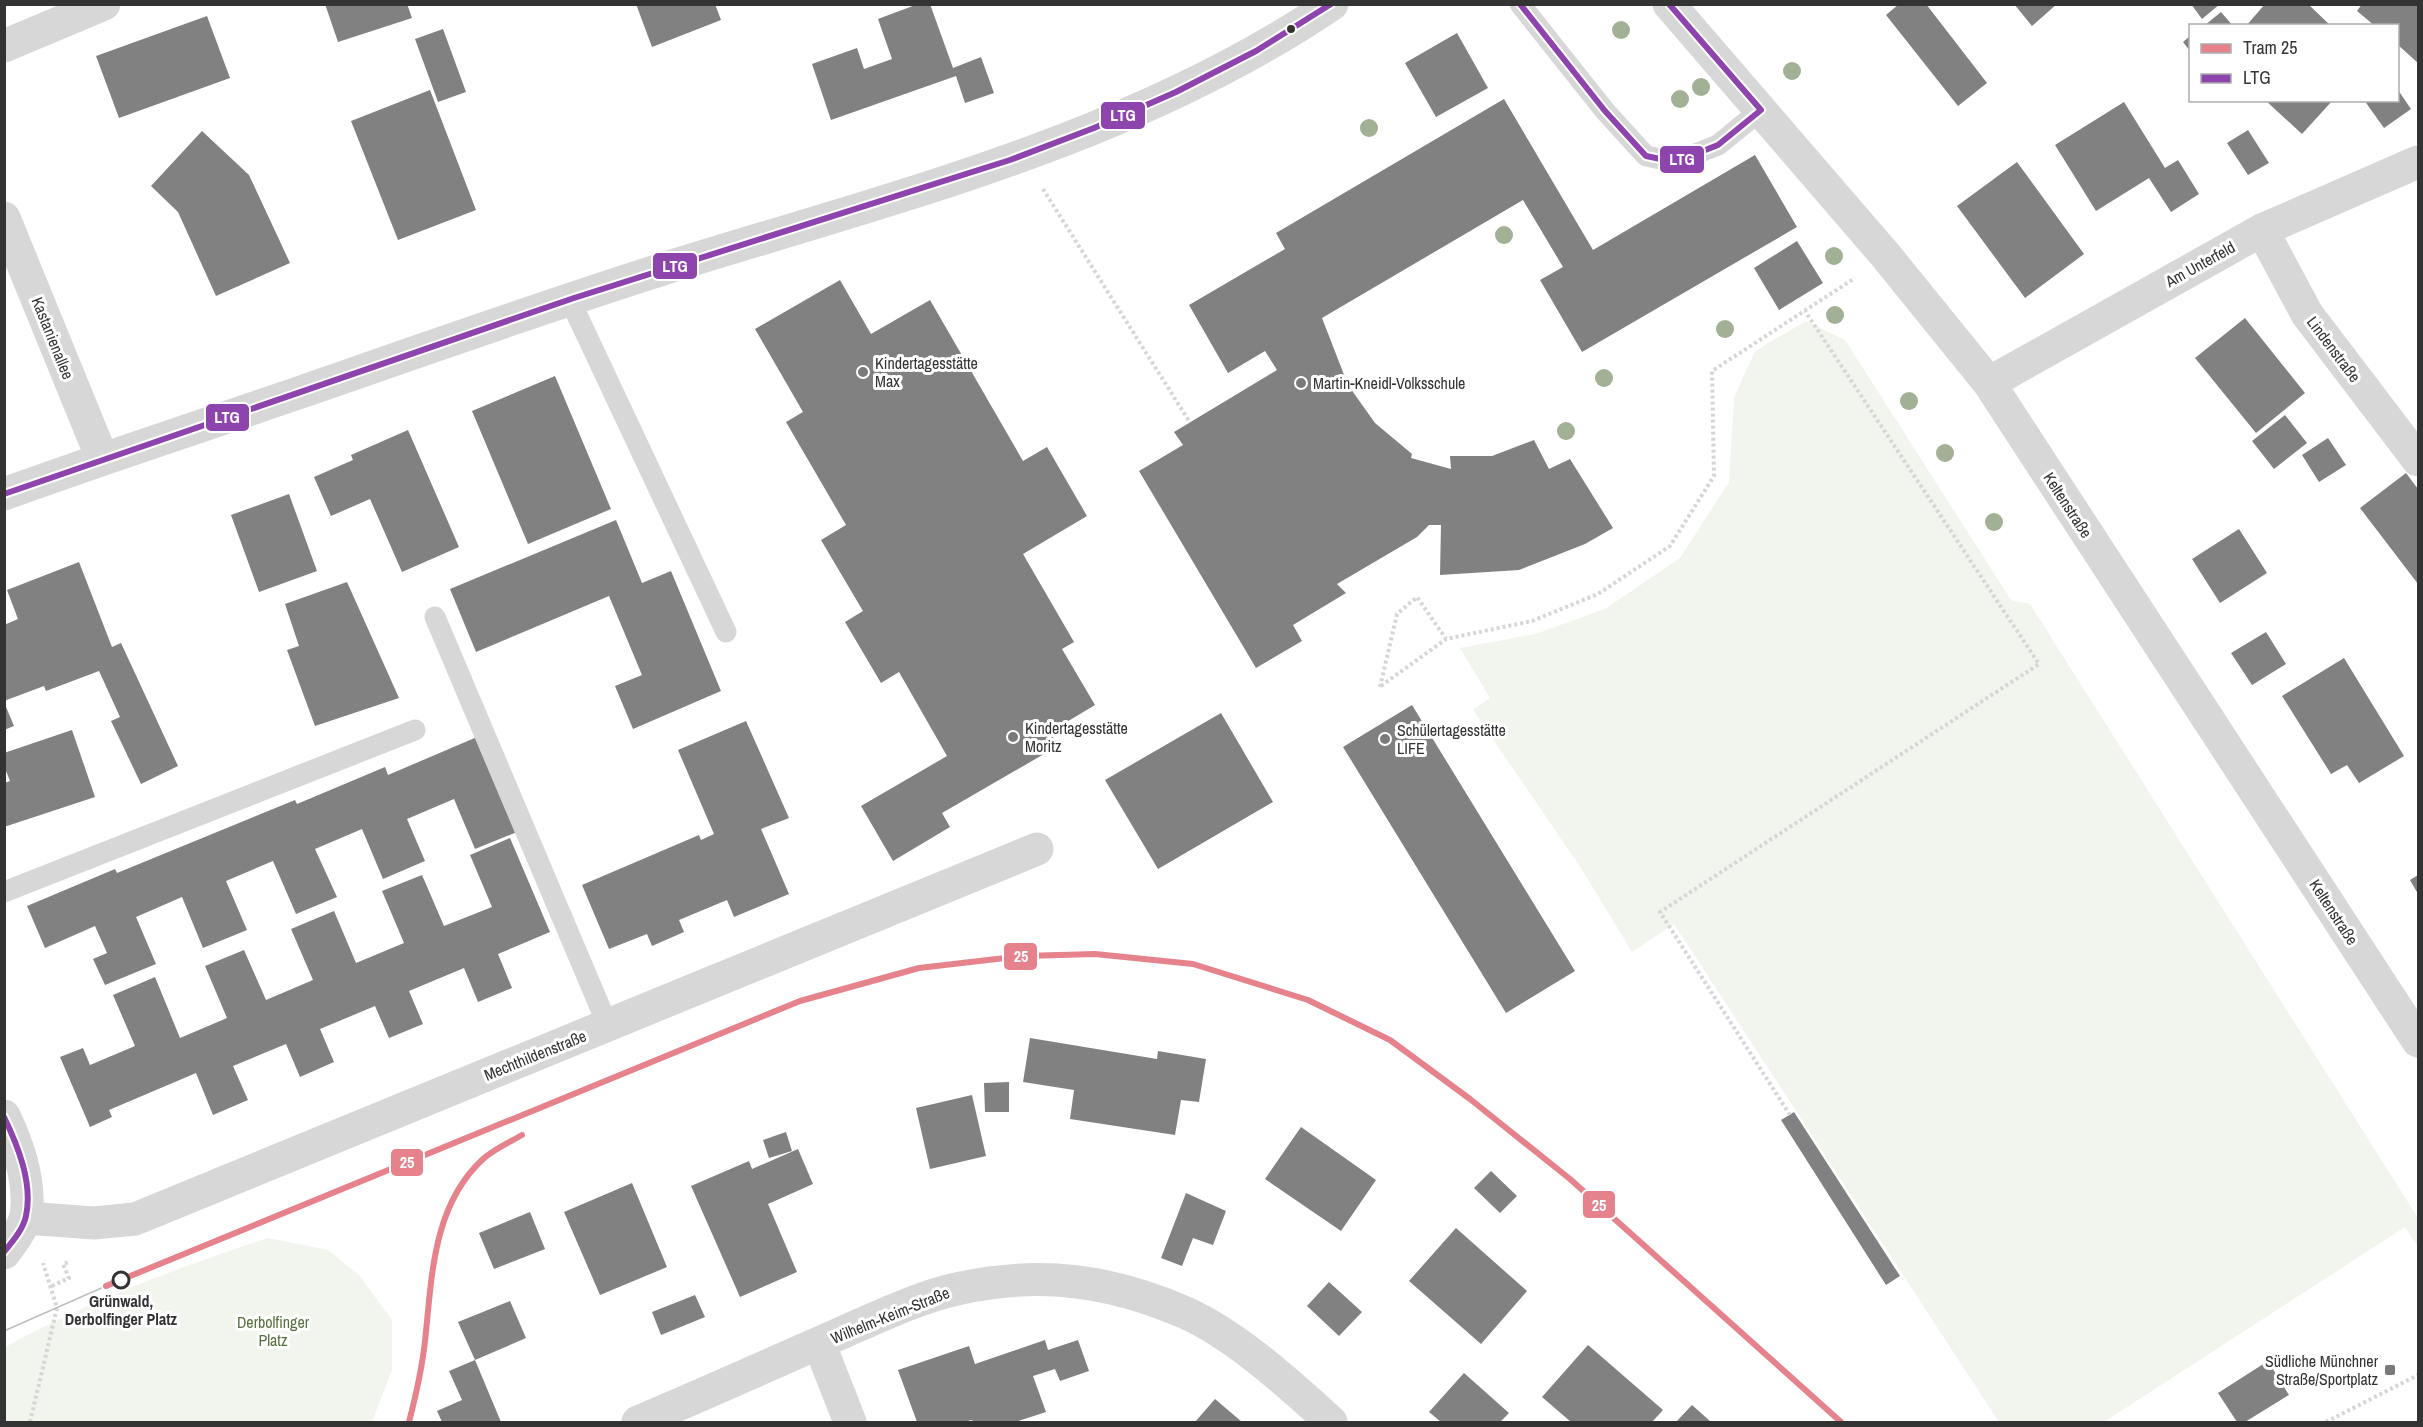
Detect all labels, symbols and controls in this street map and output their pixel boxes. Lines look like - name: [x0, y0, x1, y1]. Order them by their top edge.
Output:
- unlabelled marker: [1285, 23, 1297, 35]
- legend: [2189, 24, 2399, 102]
- text: Tram 25: [2243, 35, 2297, 60]
- text: LTG: [2243, 65, 2271, 90]
- line badge: LTG: [1100, 101, 1146, 130]
- text: LTG: [1110, 104, 1136, 126]
- line badge: LTG: [1659, 145, 1705, 174]
- text: LTG: [1669, 148, 1695, 170]
- street label: Am Unterfeld: [2160, 236, 2239, 293]
- line badge: LTG: [652, 252, 698, 280]
- text: LTG: [662, 255, 688, 277]
- street label: Kastanienallee: [27, 294, 79, 382]
- street label: Lindenstraße: [2302, 312, 2366, 386]
- place label: Kindertagesstätte Max: [875, 352, 978, 392]
- marker: Kindertagesstätte Max: [856, 365, 870, 379]
- place label: Martin-Kneidl-Volksschule: [1313, 372, 1465, 394]
- marker: Martin-Kneidl-Volksschule: [1294, 376, 1308, 390]
- line badge: LTG: [205, 403, 250, 432]
- text: LTG: [214, 406, 240, 428]
- street label: Keltenstraße: [2039, 468, 2097, 542]
- place label: Kindertagesstätte Moritz: [1025, 717, 1128, 757]
- place label: Schülertagesstätte LIFE: [1397, 719, 1506, 759]
- marker: Kindertagesstätte Moritz: [1006, 730, 1020, 744]
- marker: Schülertagesstätte LIFE: [1378, 732, 1392, 746]
- street label: Keltenstraße: [2305, 875, 2363, 949]
- line badge: 25: [1003, 942, 1038, 971]
- text: 25: [1014, 945, 1028, 967]
- street label: Mechthildenstraße: [480, 1024, 590, 1086]
- line badge: 25: [390, 1148, 424, 1177]
- text: 25: [400, 1151, 414, 1173]
- line badge: 25: [1582, 1190, 1616, 1219]
- text: 25: [1592, 1194, 1606, 1216]
- marker: Grünwald, Derbolfinger Platz: [112, 1271, 130, 1289]
- street label: Wilhelm-Keim-Straße: [827, 1281, 953, 1349]
- place label: Grünwald, Derbolfinger Platz: [65, 1290, 178, 1330]
- park label: Derbolfinger Platz: [237, 1311, 310, 1351]
- place label: Südliche Münchner Straße/Sportplatz: [2265, 1350, 2379, 1390]
- marker: Südliche Münchner Straße/Sportplatz: [2383, 1363, 2397, 1377]

